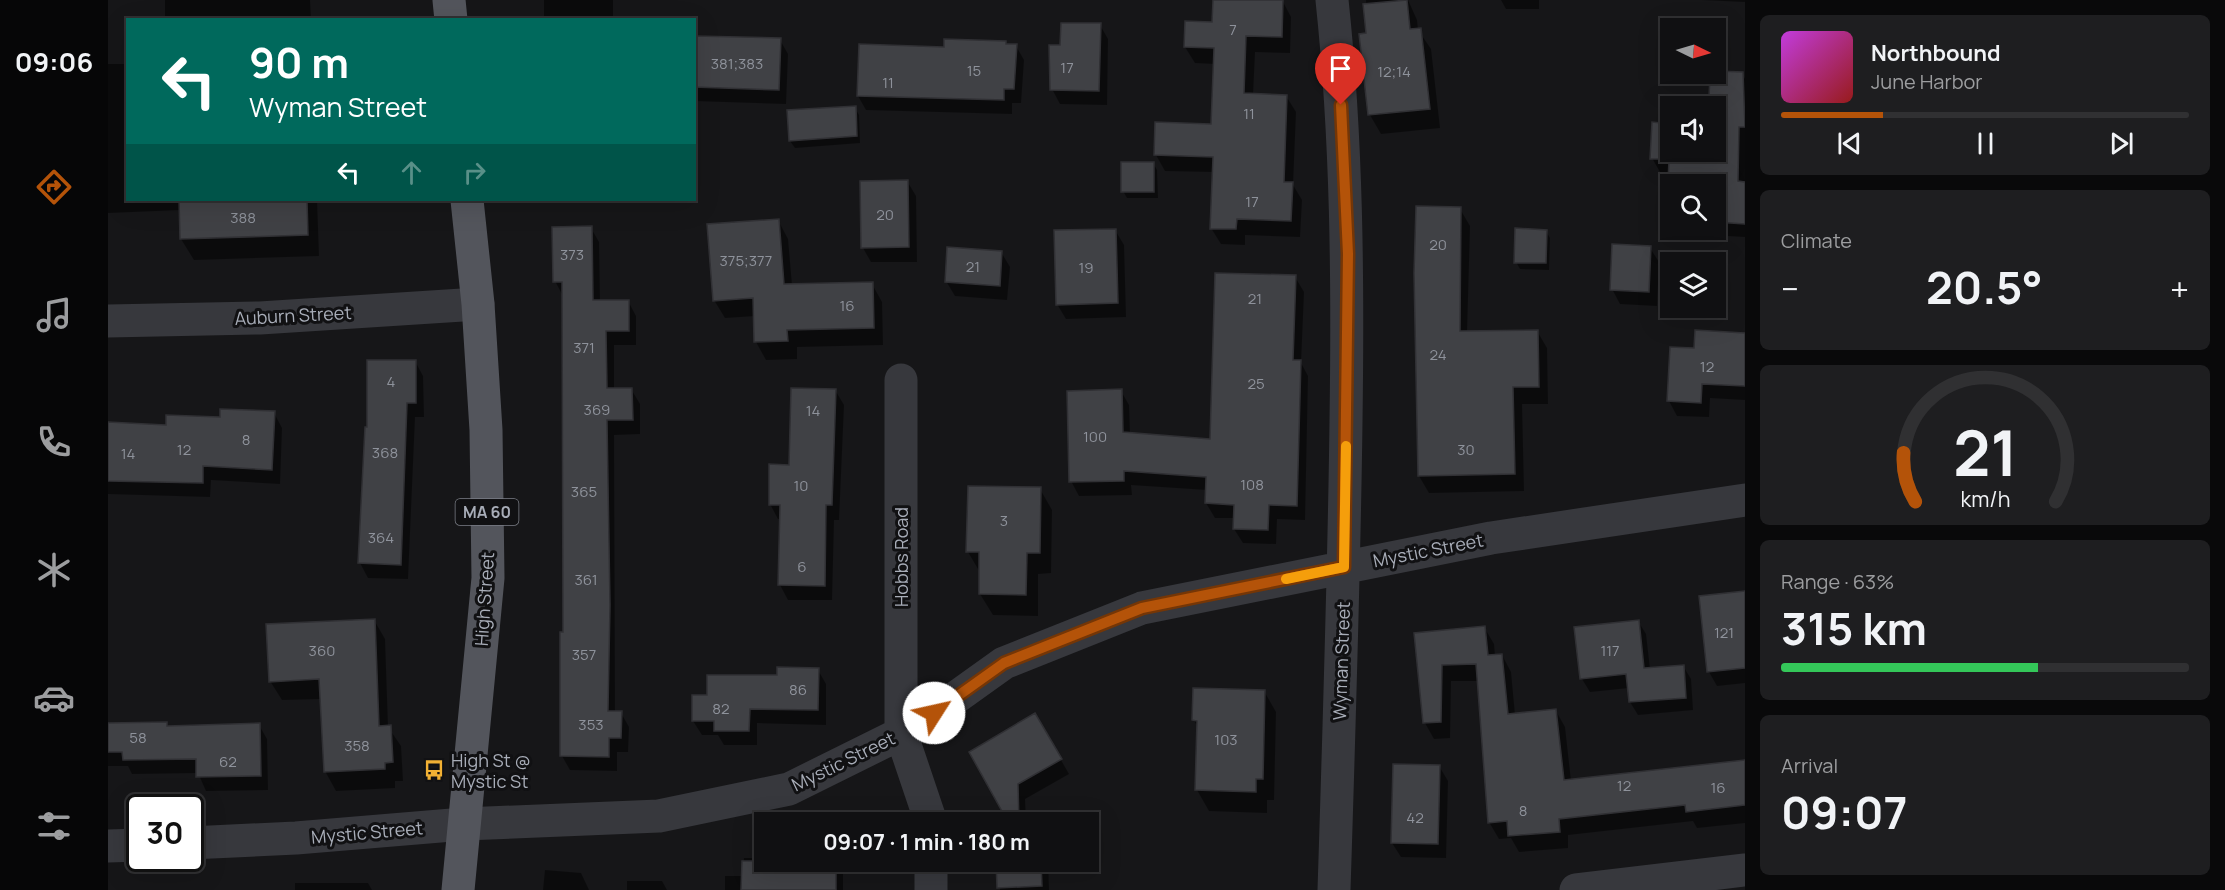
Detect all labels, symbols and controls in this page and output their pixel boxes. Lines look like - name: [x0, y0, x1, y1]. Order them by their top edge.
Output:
- north arrow: [1660, 18, 1726, 84]
- map controls: [1660, 18, 1726, 318]
- house number: 7: [1229, 19, 1237, 40]
- text: 90 m: [249, 33, 349, 91]
- text: Northbound: [1871, 38, 2001, 68]
- icon: left: [150, 42, 228, 120]
- text: 09:06: [15, 43, 93, 80]
- pin: [1315, 43, 1366, 105]
- icon: arrive: [1324, 52, 1357, 85]
- house number: 381;383: [711, 53, 763, 74]
- house number: 17: [1060, 57, 1074, 78]
- house number: 15: [967, 60, 981, 81]
- house number: 12;14: [1377, 61, 1411, 82]
- text: June Harbor: [1871, 68, 1983, 95]
- house number: 11: [882, 72, 894, 93]
- text: Wyman Street: [249, 88, 427, 125]
- button: sound: [1660, 96, 1726, 162]
- house number: 11: [1243, 103, 1255, 124]
- icon: previous: [1833, 127, 1866, 160]
- icon: pause: [1969, 127, 2002, 160]
- icon: next: [2105, 127, 2138, 160]
- icon: left: [332, 156, 365, 189]
- icon: ahead: [395, 156, 428, 189]
- icon: right: [458, 156, 491, 189]
- icon: directions: [33, 166, 75, 208]
- button: search: [1660, 174, 1726, 240]
- house number: 17: [1245, 191, 1259, 212]
- house number: 20: [876, 204, 894, 225]
- house number: 388: [230, 207, 256, 228]
- text: Climate: [1781, 227, 1852, 254]
- house number: 20: [1429, 234, 1447, 255]
- house number: 373: [560, 244, 584, 265]
- house number: 375;377: [720, 250, 772, 271]
- button: layers: [1660, 252, 1726, 318]
- house number: 21: [966, 256, 980, 277]
- text: 20.5°: [1926, 256, 2043, 318]
- house number: 19: [1078, 257, 1094, 278]
- text: −: [1781, 266, 1799, 311]
- text: +: [2170, 266, 2189, 311]
- house number: 21: [1248, 288, 1262, 309]
- icon: music: [33, 294, 75, 336]
- house number: 16: [839, 295, 855, 316]
- street label: Auburn Street: [234, 300, 352, 330]
- house number: 371: [573, 337, 595, 358]
- house number: 24: [1429, 344, 1447, 365]
- house number: 12: [1700, 356, 1714, 377]
- house number: 4: [387, 371, 396, 392]
- house number: 25: [1247, 373, 1265, 394]
- house number: 369: [584, 399, 610, 420]
- house number: 14: [806, 400, 820, 421]
- text: 21: [1953, 409, 2017, 495]
- icon: phone: [33, 421, 75, 463]
- house number: 100: [1083, 426, 1107, 447]
- house number: 8: [242, 429, 250, 450]
- house number: 12: [177, 439, 191, 460]
- house number: 30: [1457, 439, 1475, 460]
- house number: 368: [372, 442, 398, 463]
- house number: 14: [121, 443, 135, 464]
- house number: 108: [1240, 474, 1264, 495]
- house number: 10: [794, 475, 809, 496]
- house number: 365: [571, 481, 597, 502]
- text: km/h: [1960, 484, 2010, 513]
- road number: MA 60: [456, 499, 518, 525]
- street label: Hobbs Road: [889, 507, 913, 607]
- house number: 3: [1000, 510, 1008, 531]
- house number: 364: [368, 527, 394, 548]
- street label: Mystic Street: [1371, 528, 1485, 572]
- icon: climate: [33, 549, 75, 591]
- street label: High Street: [469, 551, 499, 647]
- house number: 6: [797, 556, 807, 577]
- text: Range · 63%: [1781, 568, 1894, 595]
- house number: 361: [574, 569, 598, 590]
- text: 315 km: [1781, 597, 1927, 659]
- street label: Wyman Street: [1327, 601, 1355, 721]
- house number: 121: [1714, 622, 1734, 643]
- house number: 360: [309, 640, 335, 661]
- house number: 117: [1600, 640, 1620, 661]
- house number: 357: [572, 644, 596, 665]
- icon: car: [33, 677, 75, 719]
- house number: 86: [789, 679, 807, 700]
- position arrow: [902, 681, 966, 745]
- house number: 82: [712, 698, 730, 719]
- house number: 353: [578, 714, 604, 735]
- street label: Mystic Street: [787, 726, 899, 796]
- house number: 58: [129, 727, 147, 748]
- house number: 103: [1214, 729, 1238, 750]
- house number: 358: [344, 735, 370, 756]
- place label: High St @ Mystic St: [451, 748, 531, 793]
- house number: 62: [219, 751, 237, 772]
- text: Arrival: [1781, 752, 1838, 779]
- bus stop icon: High St @ Mystic St: [422, 758, 446, 782]
- house number: 12: [1617, 775, 1631, 796]
- house number: 16: [1710, 777, 1726, 798]
- text: 09:07: [1781, 781, 1908, 843]
- speed limit sign: 30: [126, 794, 204, 872]
- house number: 8: [1519, 800, 1527, 821]
- icon: filters: [33, 805, 75, 847]
- house number: 42: [1406, 807, 1424, 828]
- street label: Mystic Street: [310, 815, 424, 849]
- text: 09:07 · 1 min · 180 m: [823, 827, 1030, 857]

